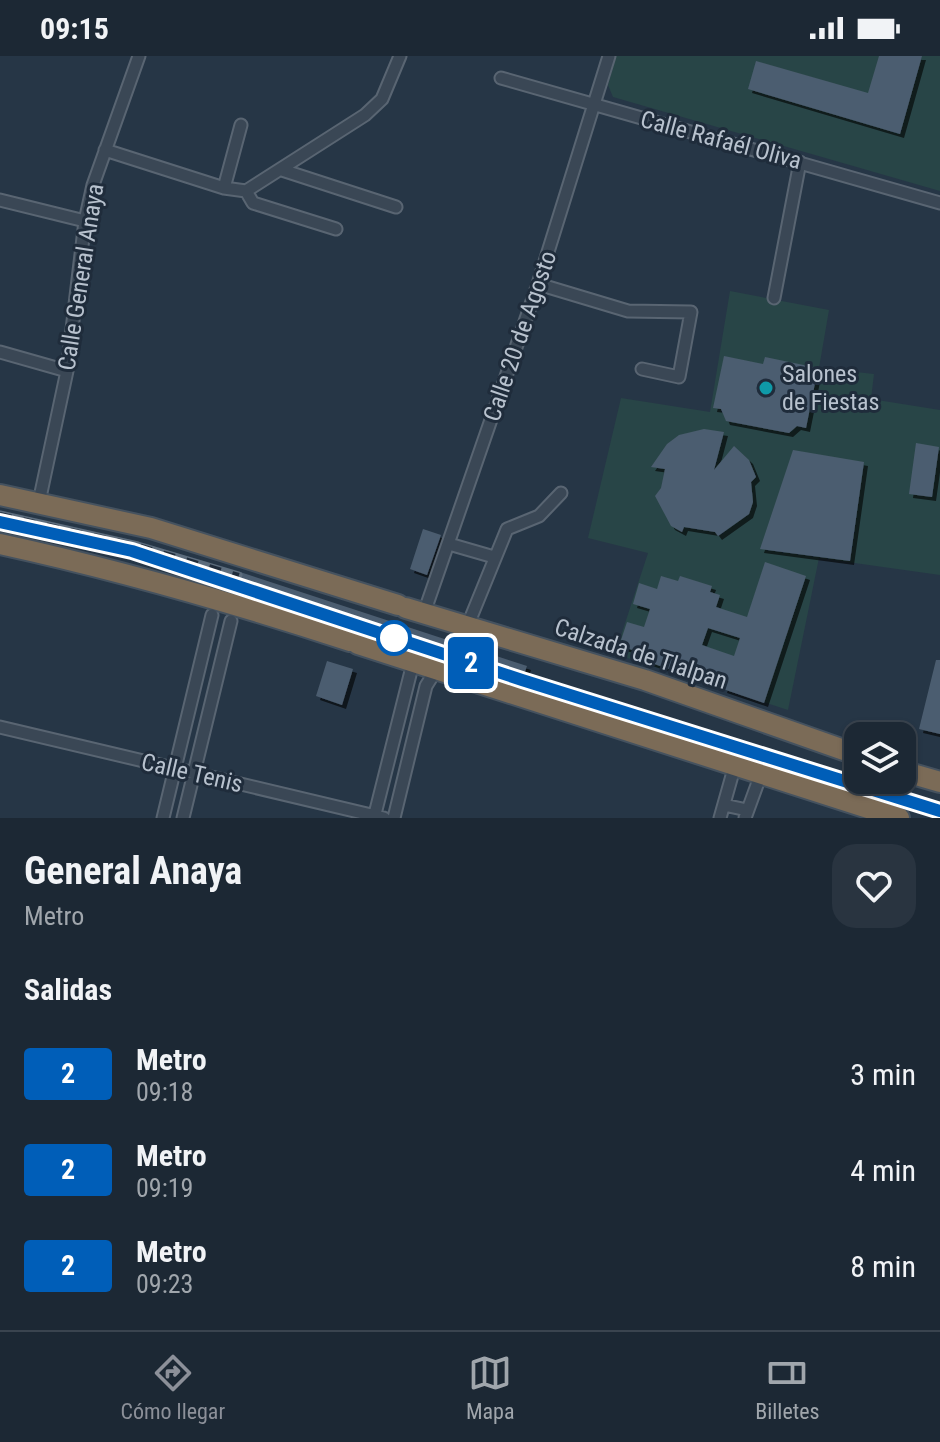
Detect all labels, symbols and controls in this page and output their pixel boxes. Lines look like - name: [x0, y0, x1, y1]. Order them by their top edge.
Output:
- text: 09:15: [40, 11, 109, 46]
- street label: Calle Rafaél Oliva: [637, 105, 805, 175]
- street label: Calle General Anaya: [52, 182, 110, 372]
- street label: Calle 20 de Agosto: [478, 247, 562, 425]
- place label: Salones de Fiestas: [782, 360, 879, 416]
- marker: Salones de Fiestas: [757, 379, 775, 397]
- street label: Calzada de Tlalpan: [551, 613, 731, 695]
- unlabelled marker: [377, 621, 411, 655]
- line badge: 2: [445, 637, 497, 689]
- text: 2: [464, 646, 478, 679]
- map controls: [844, 722, 916, 794]
- button: layers: [844, 722, 916, 794]
- street label: Calle Tenis: [139, 748, 245, 798]
- button: heart: [832, 844, 916, 928]
- text: General Anaya: [24, 849, 242, 893]
- text: Metro: [24, 901, 84, 931]
- text: Salidas: [24, 972, 112, 1007]
- text: Metro: [136, 1042, 207, 1077]
- text: 2: [61, 1057, 75, 1090]
- text: 3 min: [850, 1057, 916, 1092]
- text: 09:18: [136, 1077, 193, 1107]
- text: Metro: [136, 1138, 207, 1173]
- text: 2: [61, 1153, 75, 1186]
- text: 4 min: [850, 1153, 916, 1188]
- text: 09:19: [136, 1173, 193, 1203]
- text: Metro: [136, 1234, 207, 1269]
- text: 2: [61, 1249, 75, 1282]
- text: 8 min: [850, 1249, 916, 1284]
- text: 09:23: [136, 1269, 193, 1299]
- tab: Cómo llegar: [120, 1351, 225, 1424]
- tab: Mapa: [466, 1351, 514, 1424]
- tab: Billetes: [755, 1351, 820, 1424]

